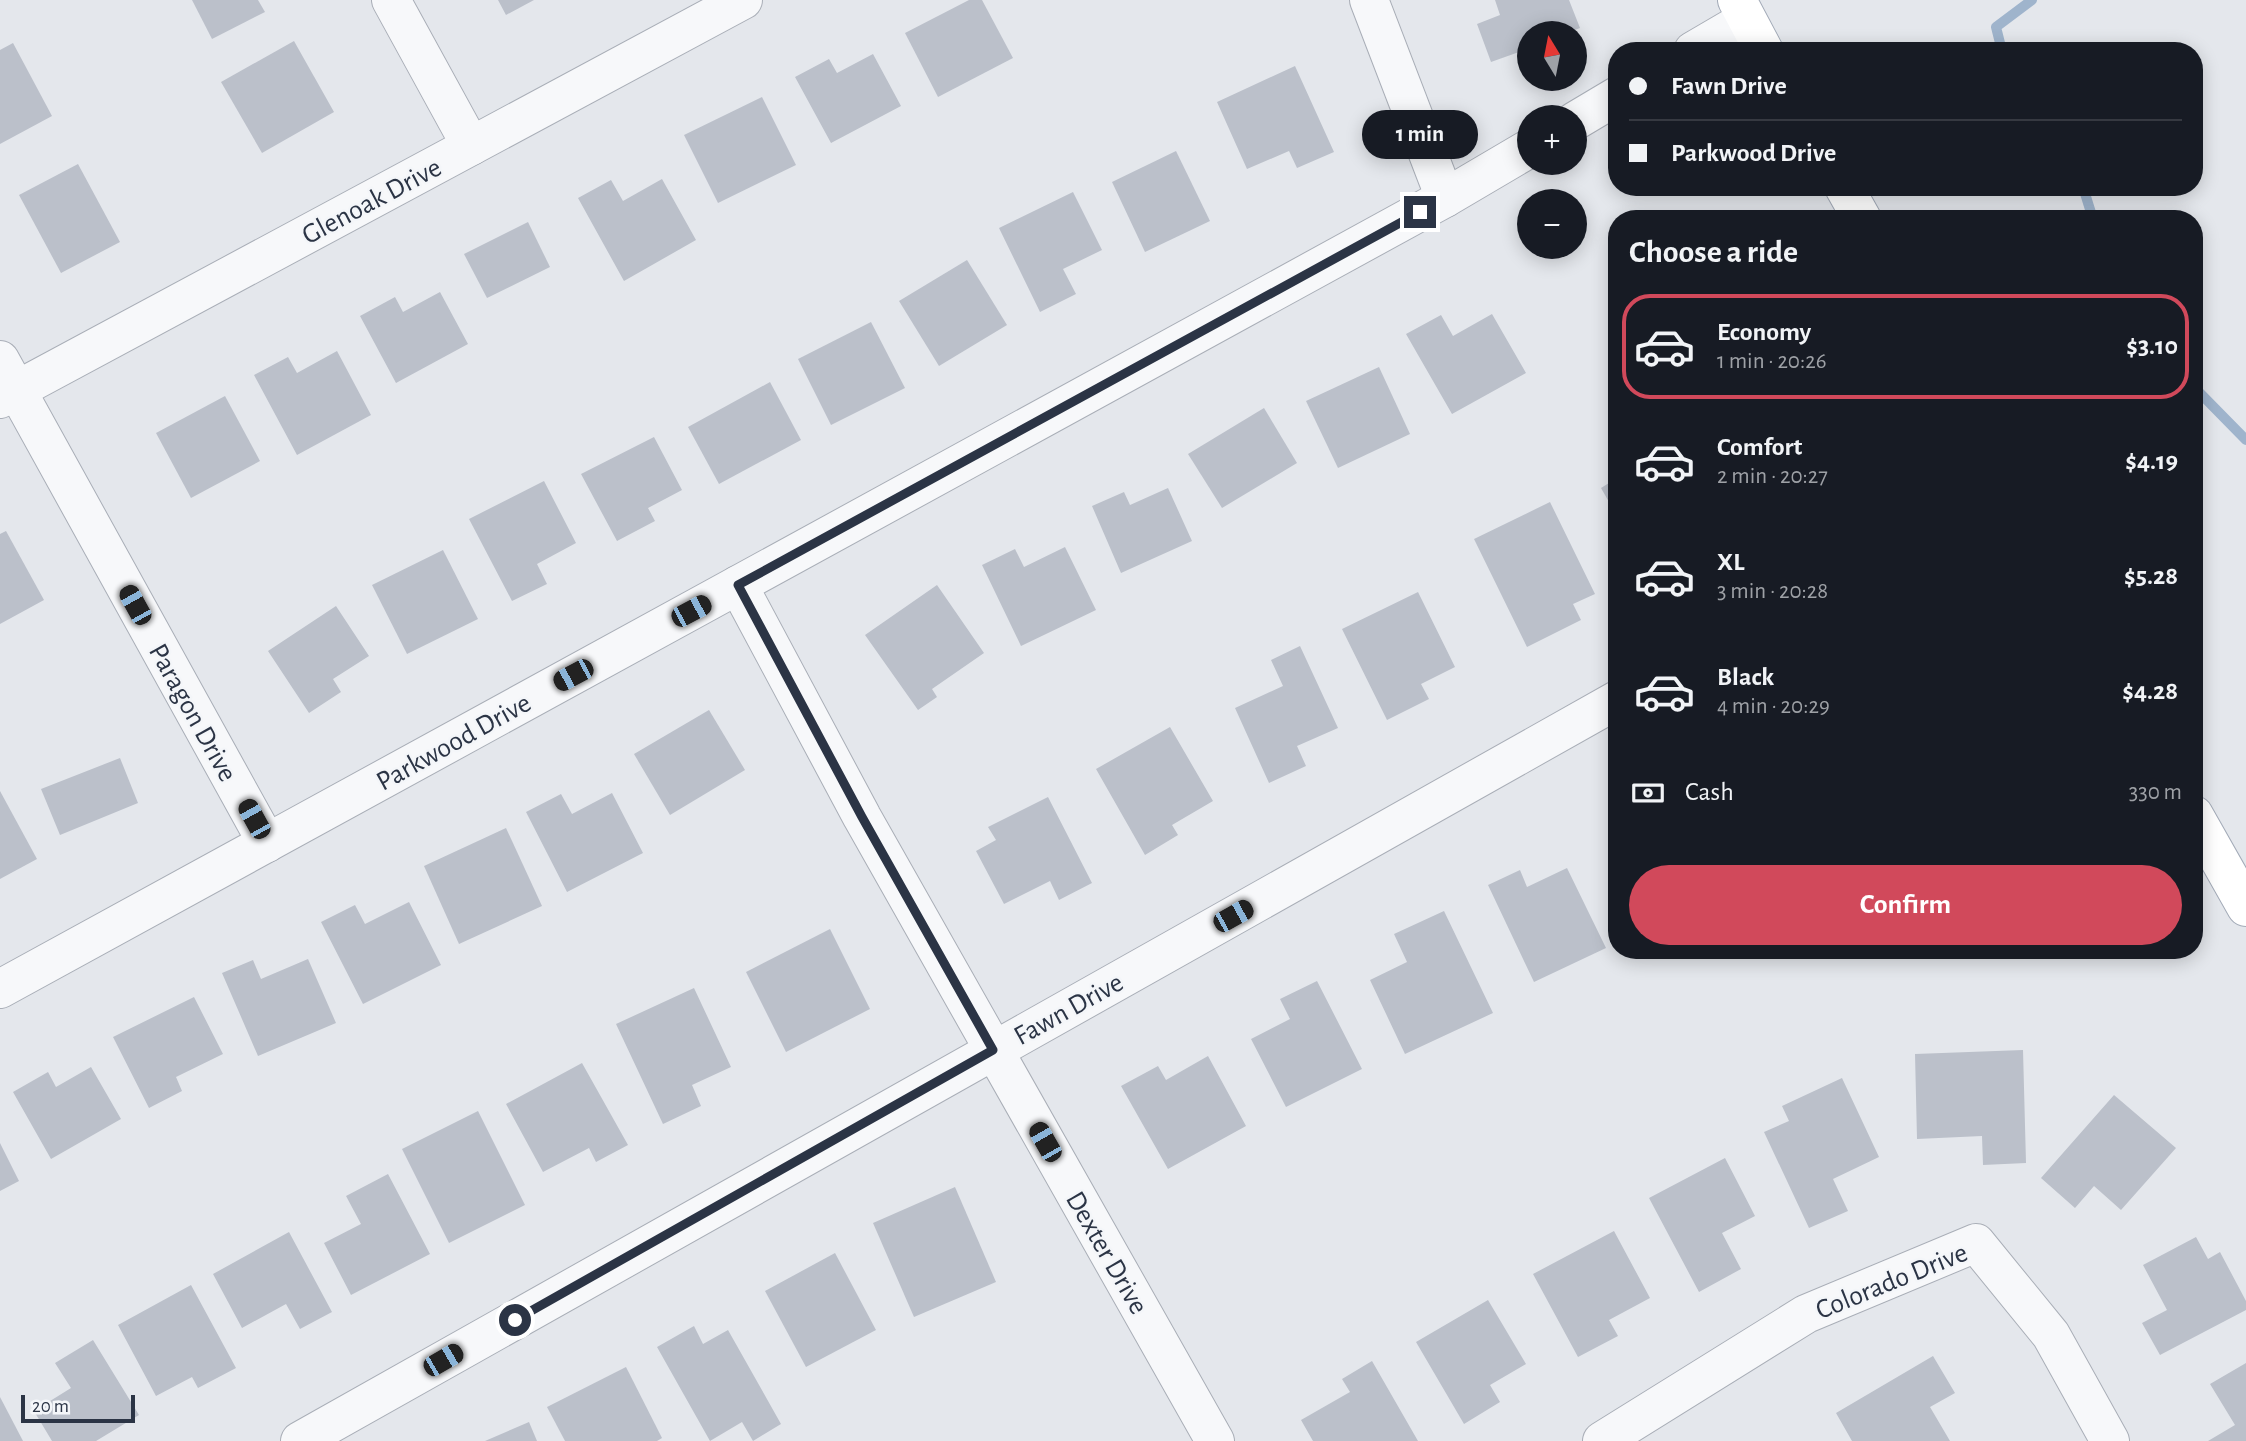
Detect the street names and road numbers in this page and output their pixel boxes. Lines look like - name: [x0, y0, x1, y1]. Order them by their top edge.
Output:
- street label: Glenoak Drive: [298, 153, 446, 250]
- street label: Paragon Drive: [143, 639, 241, 786]
- street label: Parkwood Drive: [372, 689, 536, 797]
- street label: Fawn Drive: [1010, 968, 1128, 1051]
- street label: Dexter Drive: [1060, 1187, 1153, 1319]
- street label: Colorado Drive: [1812, 1239, 1972, 1325]

